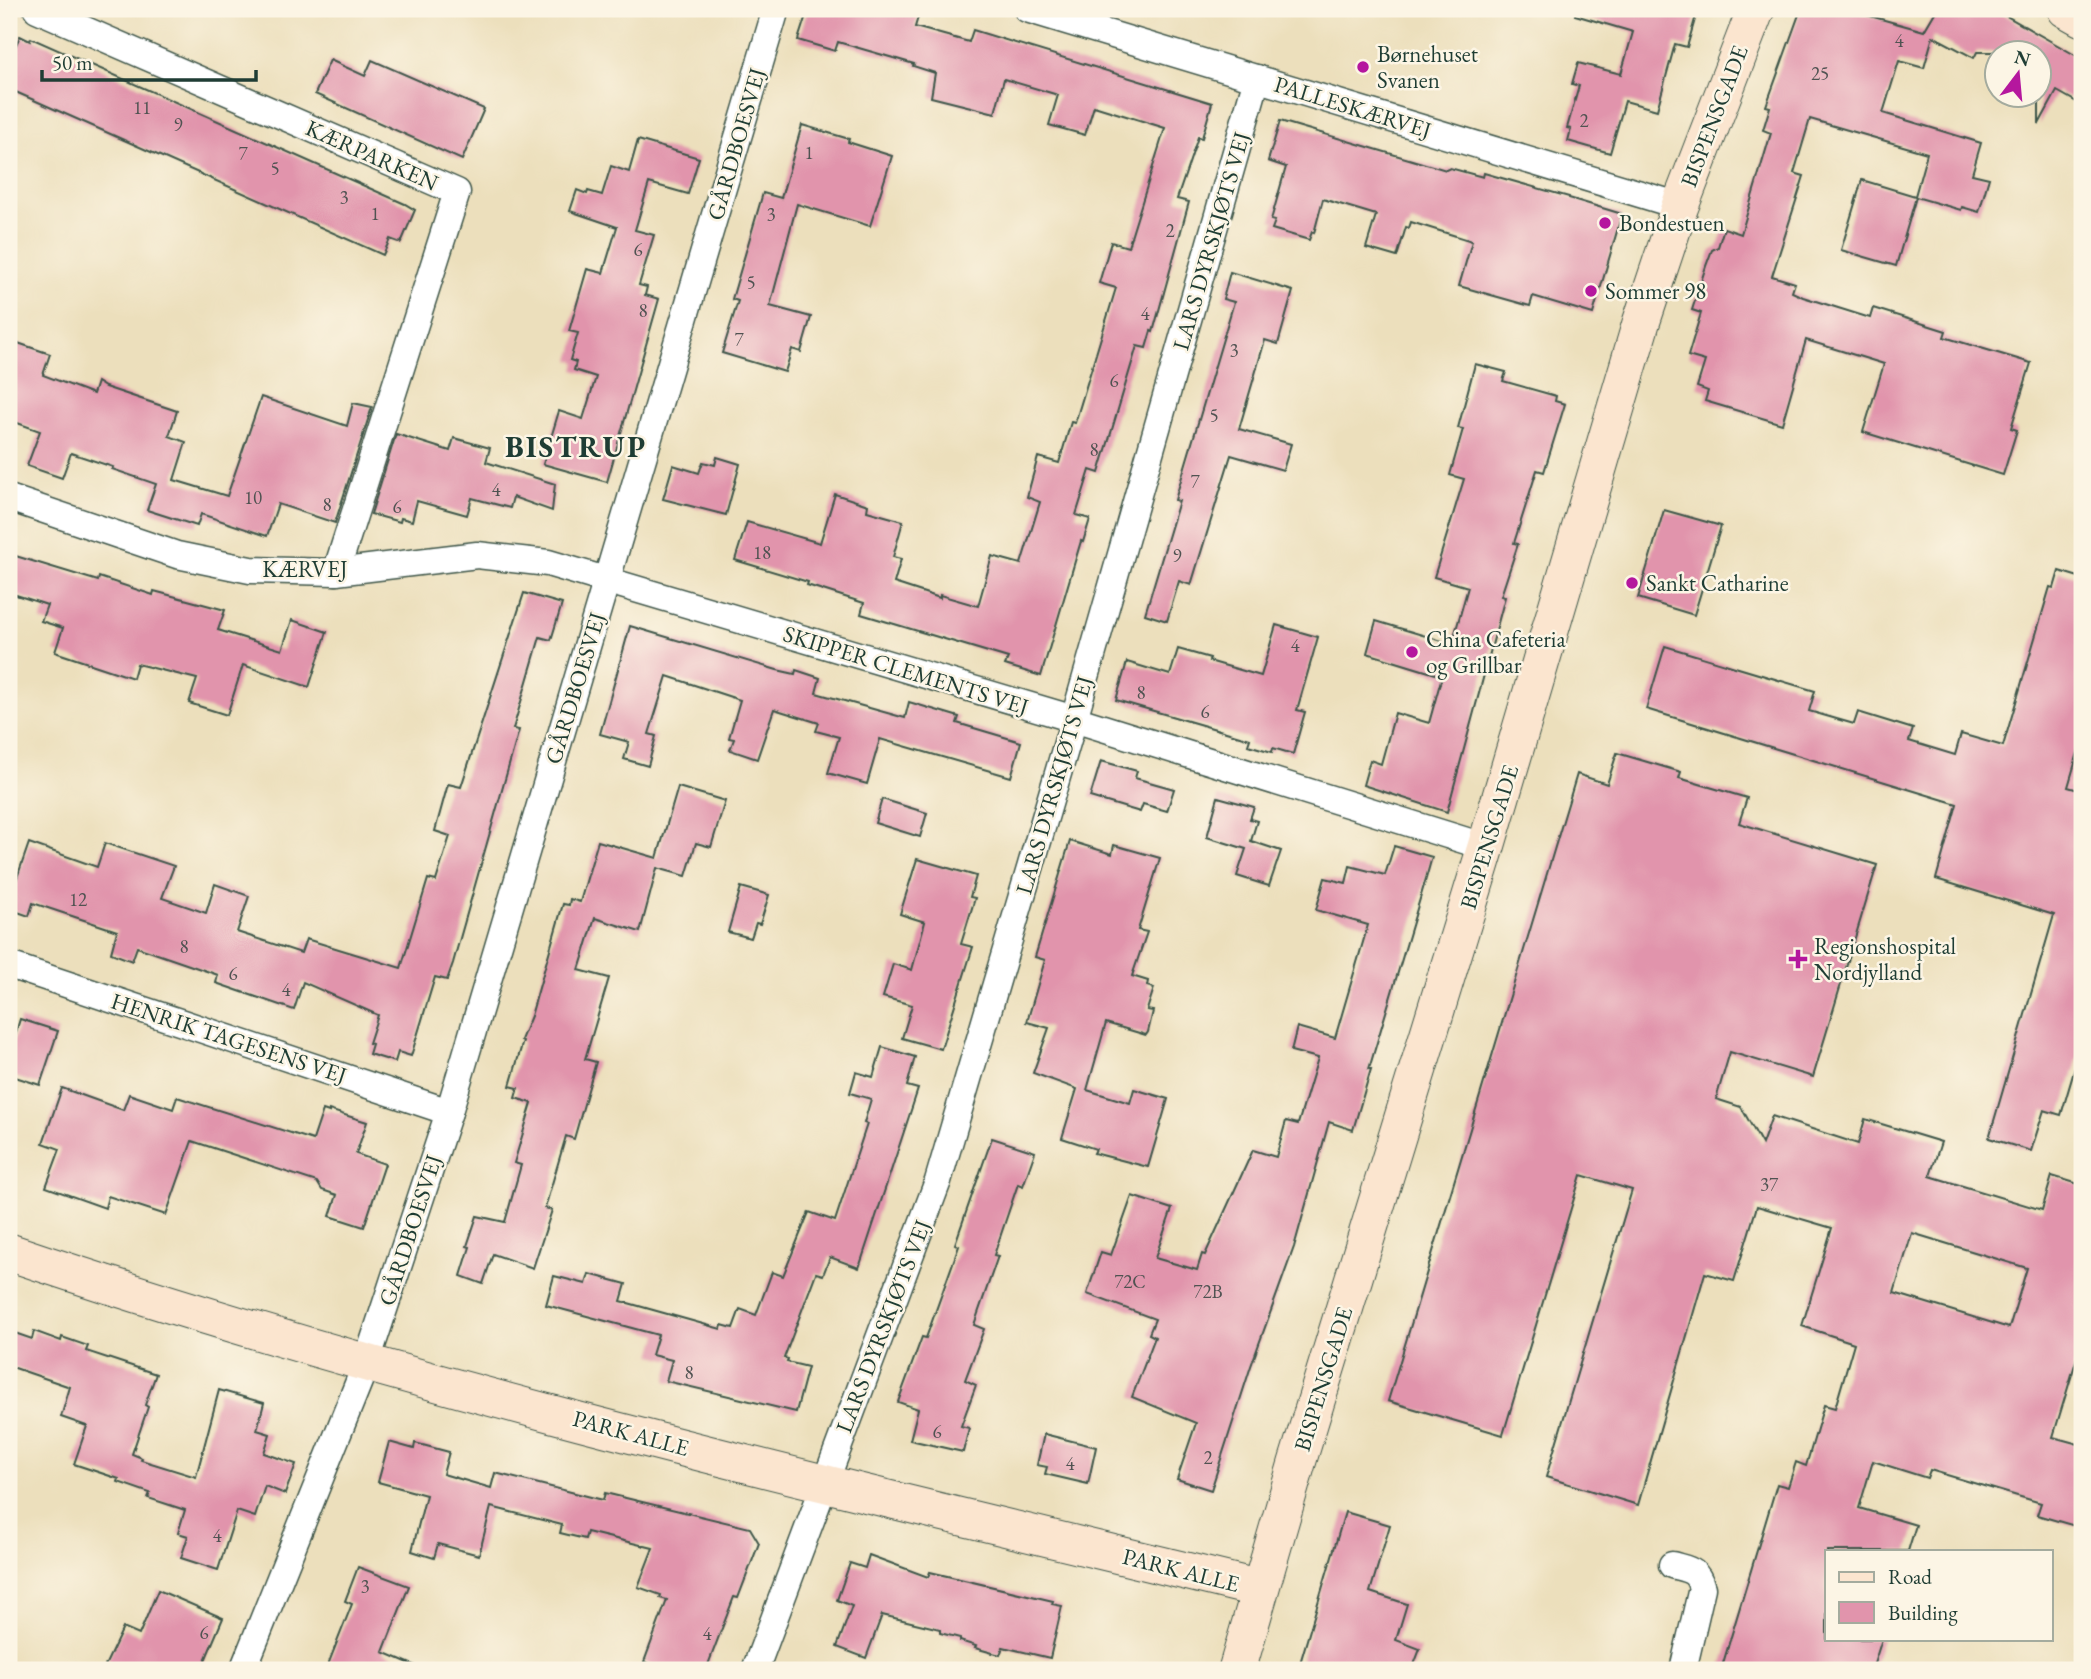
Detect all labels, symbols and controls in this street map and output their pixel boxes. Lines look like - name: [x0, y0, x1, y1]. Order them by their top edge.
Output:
- house number: 4: [1894, 28, 1904, 53]
- scale bar: [42, 38, 256, 82]
- north arrow: [1982, 38, 2052, 108]
- place label: Børnehuset Svanen: [1377, 39, 1479, 95]
- street label: BISPENSGADE: [1673, 41, 1755, 191]
- text: N: [2012, 44, 2034, 72]
- text: 50 m: [52, 49, 93, 76]
- marker: Børnehuset Svanen: [1355, 59, 1371, 75]
- house number: 25: [1811, 61, 1829, 86]
- street label: GÅRDBOESVEJ: [700, 64, 772, 224]
- street label: PALLESKÆRVEJ: [1271, 69, 1435, 145]
- house number: 11: [133, 95, 151, 120]
- house number: 2: [1579, 108, 1589, 133]
- house number: 9: [173, 112, 183, 137]
- street label: KÆRPARKEN: [301, 112, 443, 198]
- street label: LARS DYRSKJØTS VEJ: [1165, 128, 1257, 354]
- house number: 1: [804, 140, 814, 165]
- house number: 7: [238, 141, 248, 166]
- house number: 5: [270, 156, 280, 181]
- house number: 3: [339, 185, 349, 210]
- house number: 1: [370, 201, 380, 226]
- house number: 3: [766, 202, 776, 227]
- place label: Bondestuen: [1619, 208, 1725, 238]
- marker: Bondestuen: [1597, 215, 1613, 231]
- house number: 2: [1165, 218, 1175, 243]
- house number: 6: [633, 237, 643, 262]
- house number: 5: [746, 270, 756, 295]
- place label: Sommer 98: [1605, 276, 1706, 306]
- marker: Sommer 98: [1583, 283, 1599, 299]
- house number: 8: [638, 298, 648, 323]
- house number: 4: [1140, 301, 1150, 326]
- house number: 7: [734, 327, 744, 352]
- house number: 3: [1229, 338, 1239, 363]
- house number: 6: [1109, 368, 1119, 393]
- house number: 5: [1209, 403, 1219, 428]
- district label: BISTRUP: [505, 427, 647, 466]
- house number: 8: [1089, 437, 1099, 462]
- house number: 7: [1190, 469, 1200, 494]
- house number: 4: [491, 477, 501, 502]
- house number: 10: [244, 485, 262, 510]
- house number: 8: [322, 492, 332, 517]
- house number: 6: [392, 494, 402, 519]
- house number: 18: [753, 540, 771, 565]
- house number: 9: [1172, 543, 1182, 568]
- street label: KÆRVEJ: [262, 554, 348, 584]
- place label: Sankt Catharine: [1646, 568, 1789, 598]
- marker: Sankt Catharine: [1624, 575, 1640, 591]
- street label: GÅRDBOESVEJ: [538, 608, 612, 768]
- street label: SKIPPER CLEMENTS VEJ: [780, 618, 1032, 722]
- place label: China Cafeteria og Grillbar: [1426, 624, 1566, 680]
- house number: 4: [1290, 633, 1300, 658]
- marker: China Cafeteria og Grillbar: [1404, 644, 1420, 660]
- street label: LARS DYRSKJØTS VEJ: [1008, 672, 1100, 898]
- house number: 8: [1136, 680, 1146, 705]
- house number: 6: [1200, 699, 1210, 724]
- street label: BISPENSGADE: [1453, 761, 1525, 913]
- house number: 12: [69, 887, 87, 912]
- place label: Regionshospital Nordjylland: [1814, 931, 1957, 987]
- house number: 8: [179, 934, 189, 959]
- marker: Regionshospital Nordjylland: [1788, 949, 1808, 969]
- house number: 6: [228, 961, 238, 986]
- house number: 4: [281, 977, 291, 1002]
- street label: HENRIK TAGESENS VEJ: [107, 986, 351, 1090]
- street label: GÅRDBOESVEJ: [371, 1151, 449, 1309]
- house number: 37: [1760, 1172, 1779, 1197]
- street label: LARS DYRSKJØTS VEJ: [828, 1215, 938, 1437]
- house number: 72C: [1114, 1269, 1146, 1294]
- house number: 72B: [1193, 1279, 1223, 1304]
- street label: BISPENSGADE: [1287, 1303, 1359, 1455]
- house number: 8: [684, 1360, 694, 1385]
- street label: PARK ALLE: [570, 1403, 692, 1463]
- house number: 6: [932, 1419, 942, 1444]
- house number: 2: [1203, 1445, 1213, 1470]
- house number: 4: [1065, 1451, 1075, 1476]
- house number: 4: [212, 1523, 222, 1548]
- street label: PARK ALLE: [1120, 1541, 1242, 1599]
- legend: [1825, 1550, 2052, 1640]
- text: Road: [1888, 1563, 1932, 1590]
- house number: 3: [360, 1574, 370, 1599]
- text: Building: [1888, 1599, 1958, 1626]
- house number: 6: [199, 1620, 209, 1645]
- house number: 4: [702, 1621, 712, 1646]

